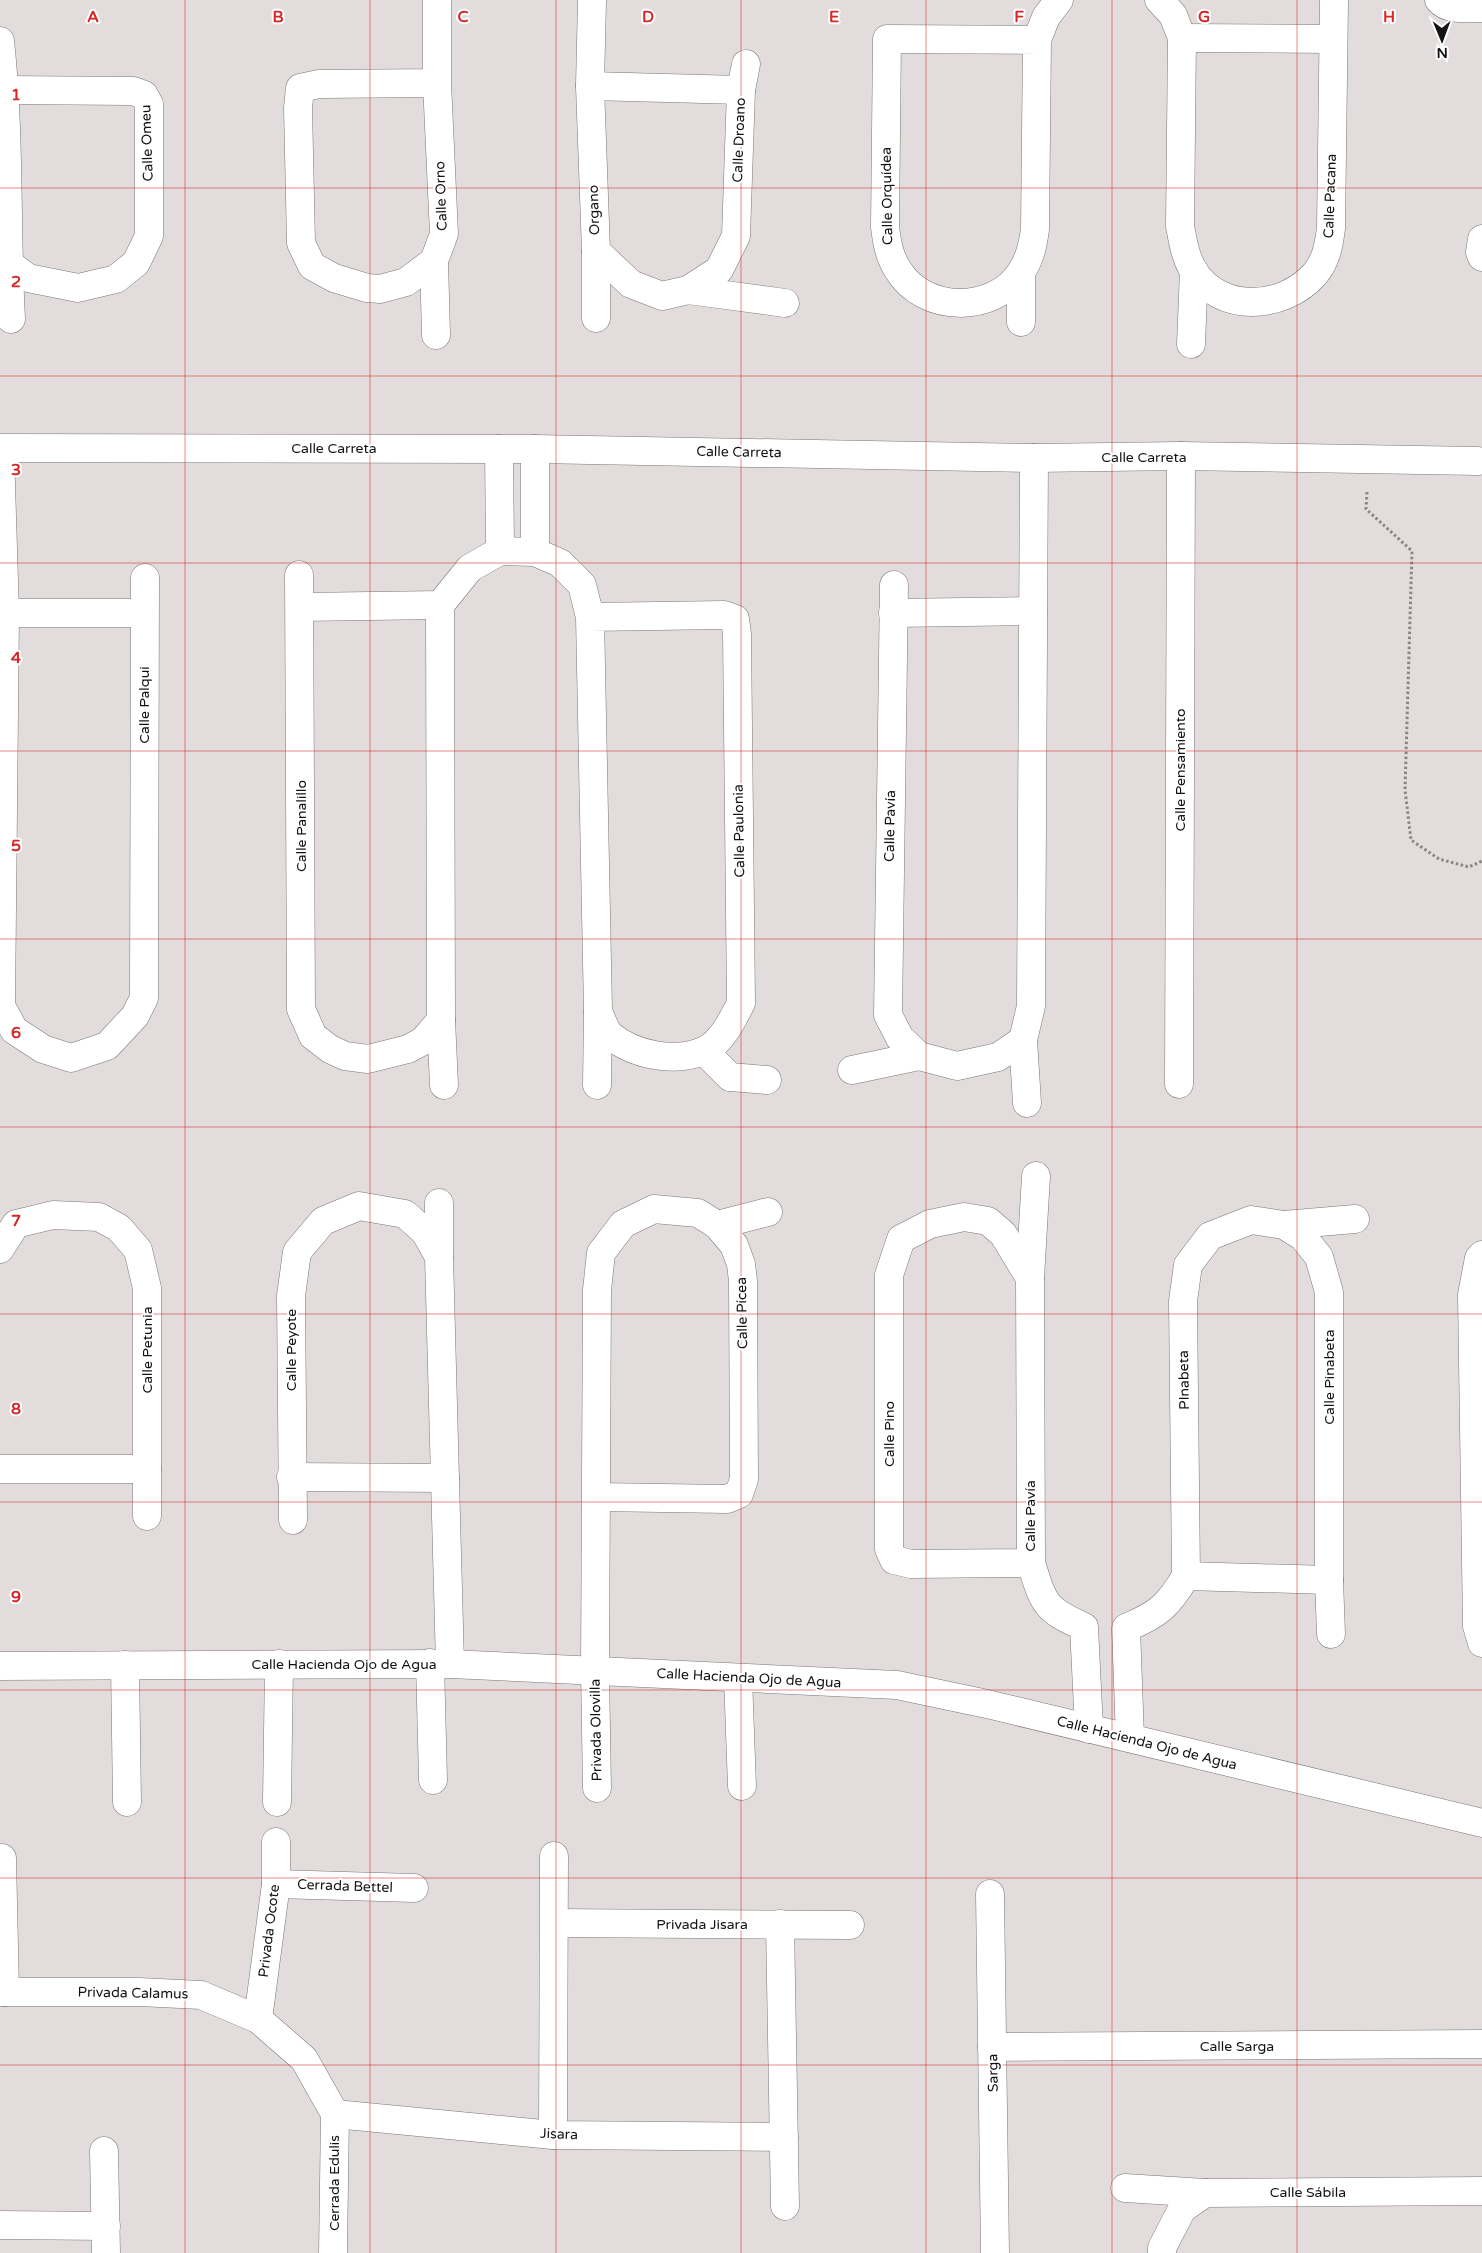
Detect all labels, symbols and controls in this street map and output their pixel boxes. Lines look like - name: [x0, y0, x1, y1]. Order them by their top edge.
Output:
- text: A: [87, 7, 99, 27]
- text: B: [272, 7, 284, 27]
- text: C: [457, 7, 469, 27]
- text: D: [642, 7, 654, 27]
- text: E: [829, 7, 839, 27]
- text: F: [1014, 7, 1024, 27]
- text: G: [1198, 7, 1210, 27]
- text: H: [1383, 7, 1395, 27]
- north arrow: [1417, 15, 1467, 65]
- text: N: [1436, 44, 1448, 61]
- text: 1: [11, 85, 21, 105]
- street label: Calle Droano: [729, 97, 749, 183]
- street label: Calle Omeu: [137, 104, 157, 182]
- street label: Calle Orquídea: [878, 147, 896, 245]
- street label: Calle Pacana: [1320, 153, 1340, 239]
- street label: Calle Orno: [431, 161, 451, 231]
- street label: Organo: [585, 185, 603, 235]
- text: 2: [11, 272, 21, 292]
- street label: Calle Carreta: [291, 440, 377, 457]
- street label: Calle Carreta: [696, 443, 782, 461]
- street label: Calle Carreta: [1101, 449, 1187, 466]
- text: 3: [11, 460, 21, 480]
- text: 4: [11, 648, 21, 668]
- street label: Calle Palqui: [136, 666, 153, 744]
- street label: Calle Pensamiento: [1172, 709, 1189, 831]
- street label: Calle Panalillo: [293, 780, 310, 872]
- street label: Calle Paulonia: [730, 784, 748, 878]
- street label: Calle Pavía: [881, 790, 899, 862]
- text: 5: [11, 836, 21, 856]
- text: 6: [11, 1023, 21, 1043]
- text: 7: [11, 1211, 21, 1231]
- street label: Calle Pícea: [733, 1277, 751, 1349]
- street label: Calle Petunia: [139, 1306, 156, 1394]
- street label: Calle Peyote: [283, 1309, 300, 1391]
- street label: Calle Pinabeta: [1321, 1329, 1338, 1425]
- street label: PInabeta: [1175, 1350, 1193, 1410]
- text: 8: [11, 1399, 21, 1419]
- street label: Calle Pino: [881, 1401, 898, 1467]
- street label: Calle Pavía: [1022, 1480, 1039, 1552]
- text: 9: [11, 1587, 21, 1607]
- street label: Calle Hacienda Ojo de Agua: [251, 1656, 437, 1673]
- street label: Calle Hacienda Ojo de Agua: [656, 1665, 842, 1691]
- street label: Privada Olovilla: [587, 1679, 605, 1781]
- street label: Calle Hacienda Ojo de Agua: [1055, 1712, 1239, 1774]
- street label: Cerrada Bettel: [297, 1876, 393, 1896]
- street label: Privada Ocote: [255, 1883, 283, 1979]
- street label: Privada Jisara: [656, 1916, 748, 1933]
- street label: Privada Calamus: [78, 1984, 189, 2002]
- street label: Calle Sarga: [1200, 2038, 1274, 2055]
- street label: Sarga: [984, 2054, 1002, 2092]
- street label: Jisara: [540, 2125, 578, 2143]
- street label: Cerrada Edulis: [326, 2135, 343, 2231]
- street label: Calle Sábila: [1270, 2184, 1346, 2201]

